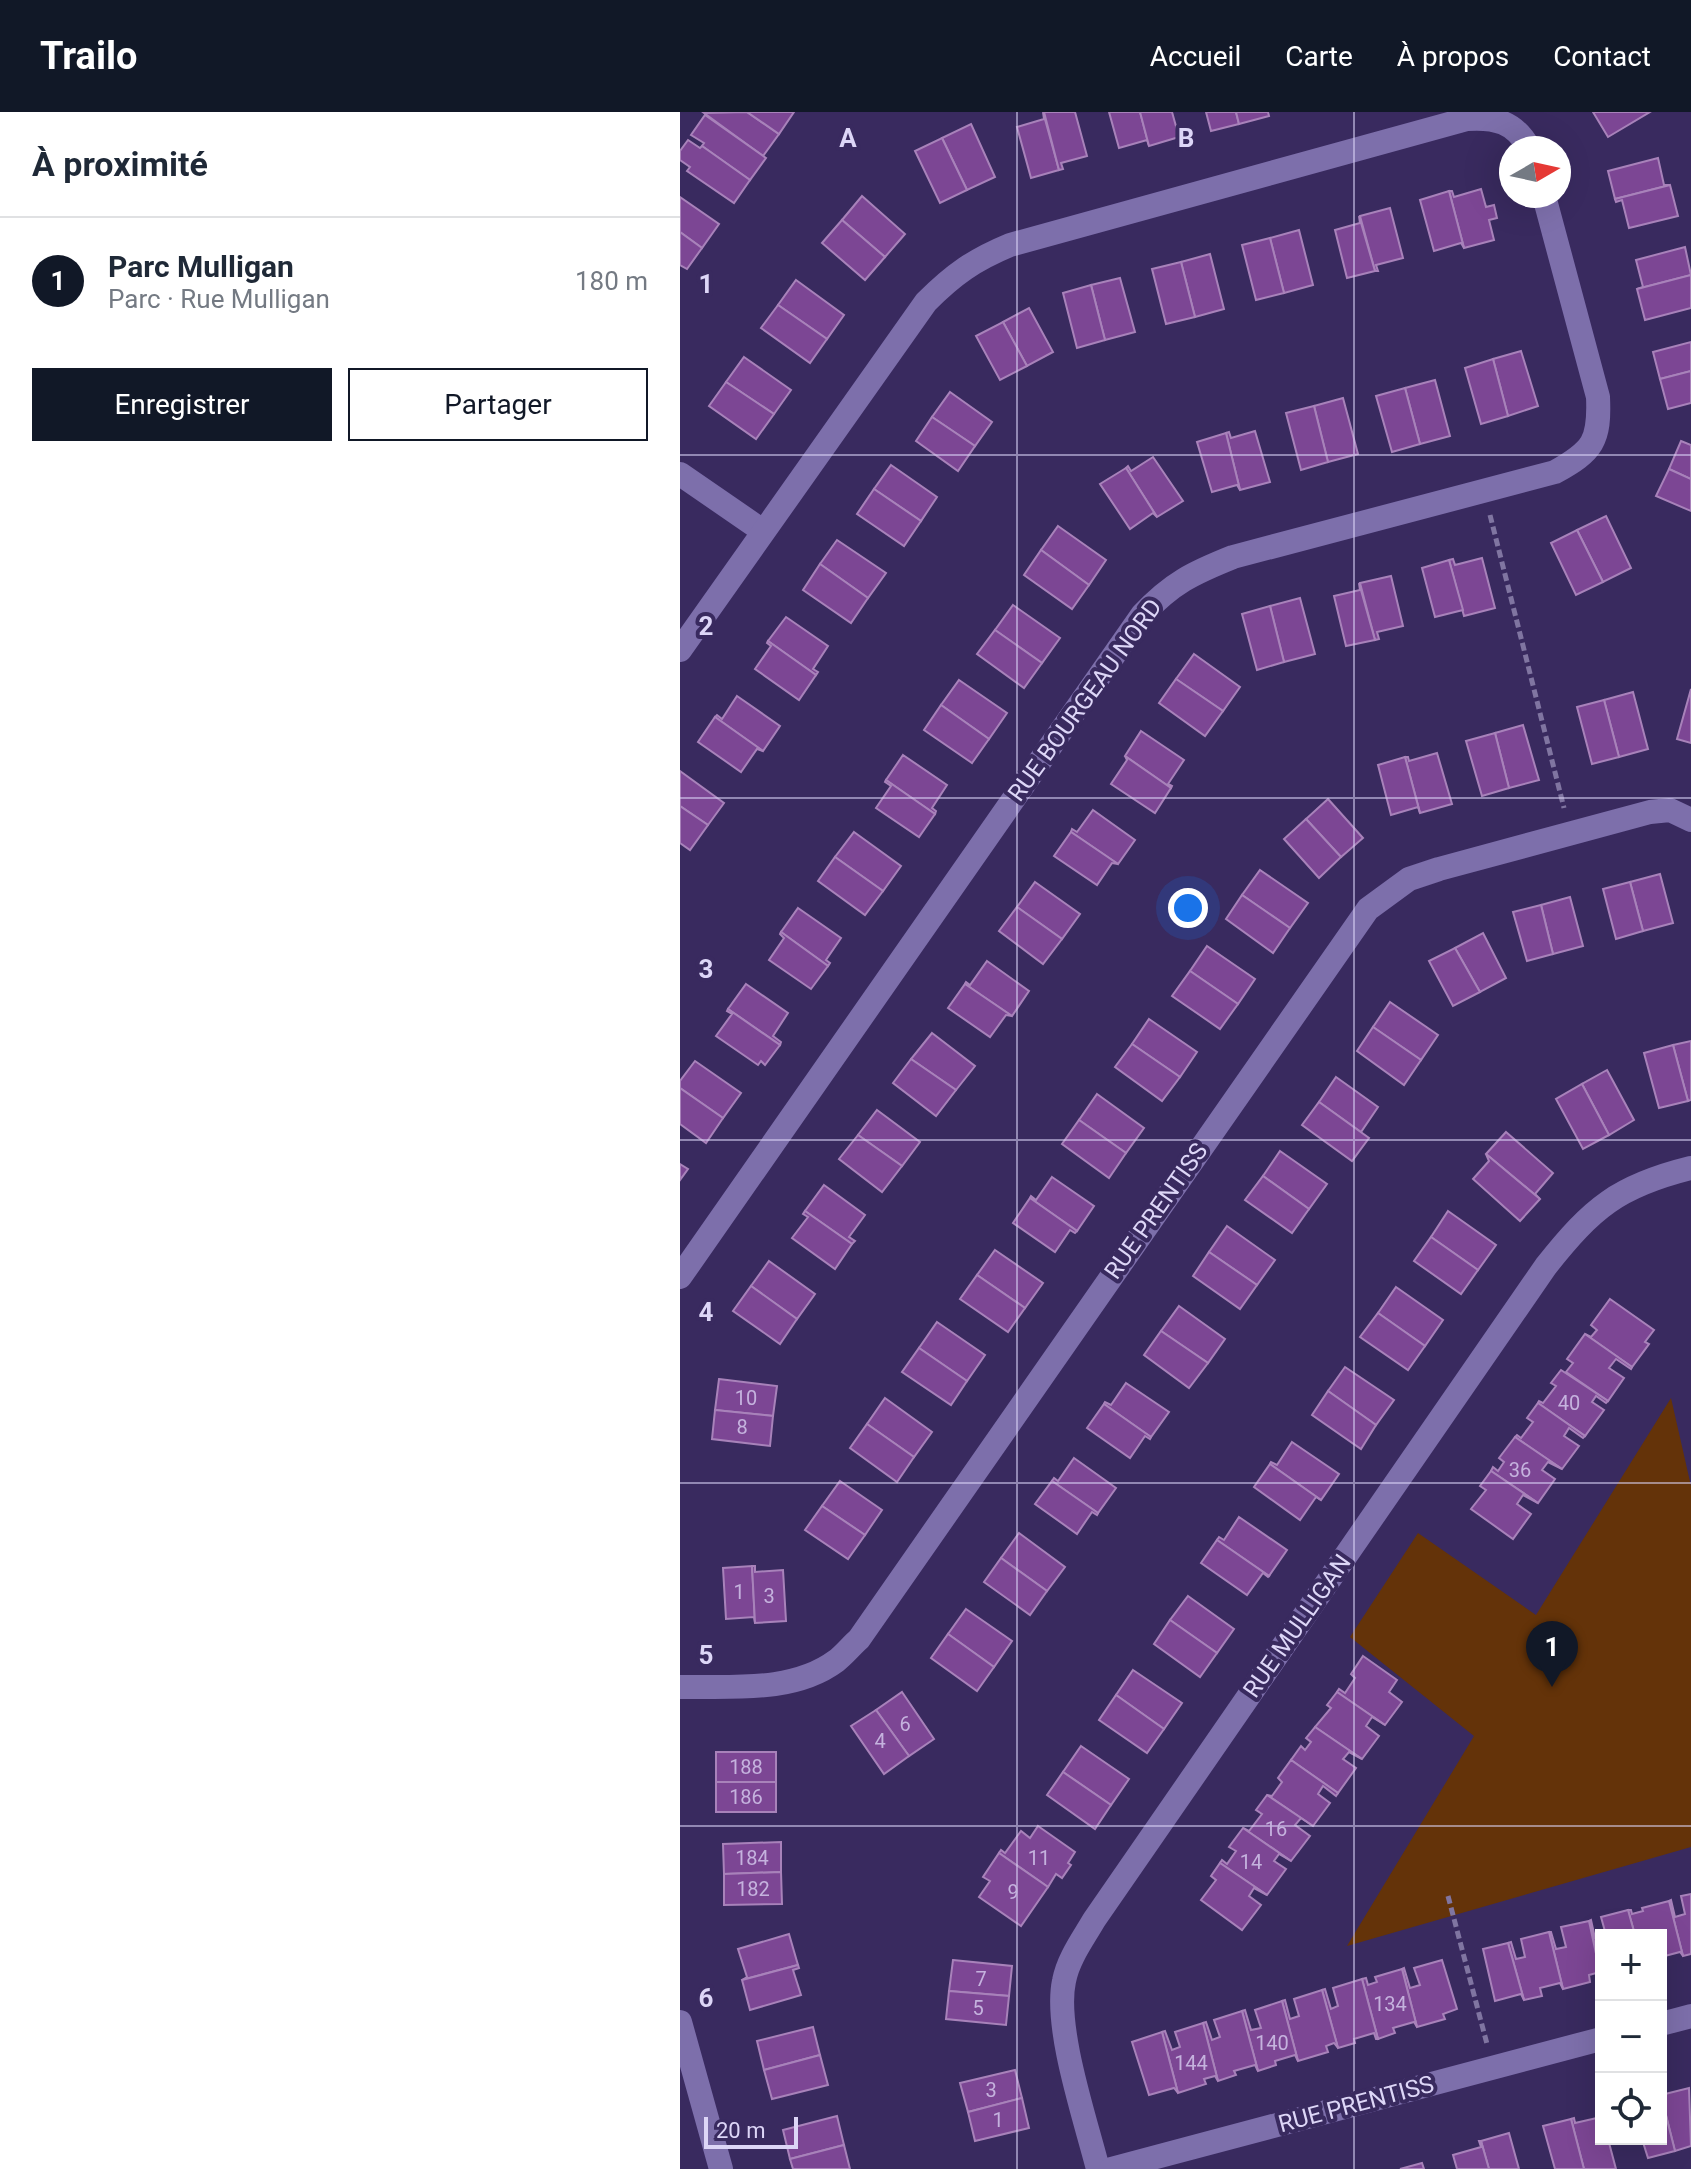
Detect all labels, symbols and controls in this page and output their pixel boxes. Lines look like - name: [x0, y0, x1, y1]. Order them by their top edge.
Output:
- text: Trailo: [40, 34, 137, 78]
- text: Accueil: [1150, 40, 1241, 73]
- text: Carte: [1285, 40, 1353, 73]
- text: À propos: [1397, 40, 1509, 73]
- text: Contact: [1553, 40, 1651, 73]
- text: A: [839, 123, 857, 153]
- text: B: [1178, 123, 1194, 153]
- north arrow: [1499, 136, 1571, 208]
- text: À proximité: [32, 144, 208, 184]
- text: Parc Mulligan: [108, 249, 294, 284]
- text: 1: [51, 266, 65, 296]
- text: 180 m: [575, 266, 648, 296]
- text: 1: [699, 269, 713, 299]
- text: Parc · Rue Mulligan: [108, 284, 330, 314]
- button: Enregistrer: [32, 368, 332, 441]
- button: Partager: [348, 368, 648, 441]
- street label: RUE BOURGEAU NORD: [1002, 594, 1168, 806]
- text: 2: [699, 611, 713, 641]
- your location: [1168, 888, 1208, 928]
- text: 3: [699, 954, 713, 984]
- street label: RUE PRENTISS: [1099, 1138, 1213, 1284]
- text: 4: [699, 1297, 714, 1327]
- house number: 10: [735, 1386, 757, 1410]
- house number: 40: [1558, 1391, 1580, 1415]
- house number: 8: [736, 1415, 748, 1439]
- house number: 36: [1509, 1458, 1531, 1482]
- street label: RUE MULLIGAN: [1237, 1549, 1357, 1703]
- house number: 1: [733, 1580, 745, 1604]
- house number: 3: [763, 1584, 775, 1608]
- pin: 1: [1526, 1621, 1578, 1687]
- text: 5: [699, 1640, 713, 1670]
- house number: 6: [899, 1712, 911, 1736]
- house number: 4: [874, 1729, 886, 1753]
- house number: 188: [729, 1755, 763, 1779]
- house number: 186: [729, 1785, 763, 1809]
- house number: 16: [1265, 1817, 1287, 1841]
- house number: 184: [735, 1846, 769, 1870]
- house number: 11: [1028, 1846, 1050, 1870]
- house number: 14: [1240, 1850, 1262, 1874]
- house number: 182: [736, 1877, 770, 1901]
- house number: 9: [1007, 1880, 1019, 1904]
- map controls: [1595, 1929, 1667, 2145]
- button: +: [1595, 1929, 1667, 2001]
- house number: 7: [975, 1967, 987, 1991]
- text: 6: [699, 1983, 714, 2013]
- house number: 134: [1373, 1992, 1407, 2016]
- house number: 5: [972, 1996, 984, 2020]
- button: −: [1595, 2001, 1667, 2073]
- house number: 140: [1255, 2031, 1289, 2055]
- house number: 144: [1174, 2051, 1208, 2075]
- street label: RUE PRENTISS: [1275, 2070, 1437, 2138]
- button: locate: [1595, 2073, 1667, 2145]
- house number: 3: [985, 2078, 997, 2102]
- house number: 1: [992, 2108, 1004, 2132]
- scale bar: [704, 2113, 798, 2149]
- text: 20 m: [716, 2118, 765, 2143]

